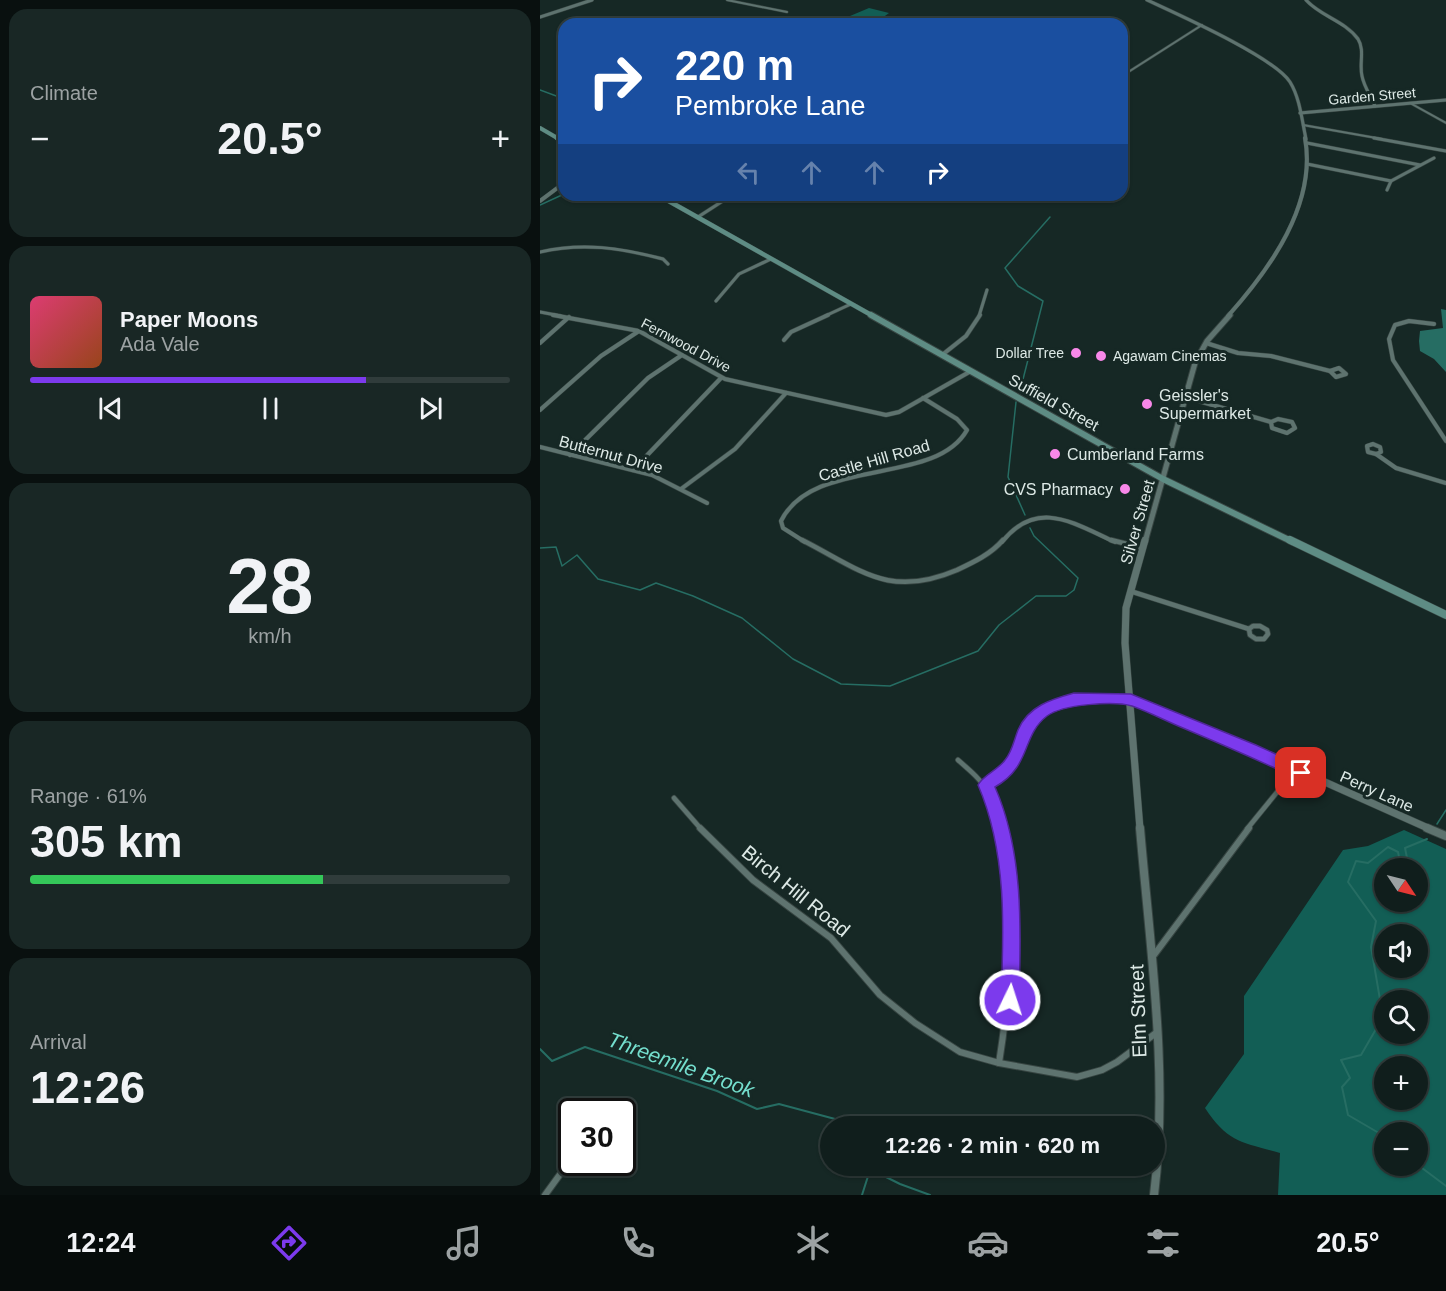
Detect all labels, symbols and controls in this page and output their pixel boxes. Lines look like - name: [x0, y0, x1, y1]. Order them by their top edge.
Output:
- icon: right: [576, 42, 654, 120]
- text: 220 m: [675, 42, 794, 89]
- text: Climate: [30, 82, 98, 104]
- street label: Garden Street: [1328, 84, 1417, 108]
- text: Pembroke Lane: [675, 91, 866, 121]
- text: 20.5°: [217, 113, 323, 164]
- text: −: [30, 120, 49, 157]
- text: +: [491, 120, 510, 157]
- icon: left: [732, 156, 765, 189]
- icon: ahead: [795, 156, 828, 189]
- icon: ahead: [858, 156, 891, 189]
- icon: right: [921, 156, 954, 189]
- text: Paper Moons: [120, 307, 258, 332]
- street label: Fernwood Drive: [639, 315, 734, 375]
- text: Ada Vale: [120, 333, 200, 355]
- place label: Dollar Tree: [996, 345, 1064, 361]
- marker: Dollar Tree: [1069, 346, 1083, 360]
- place label: Agawam Cinemas: [1113, 348, 1227, 364]
- marker: Agawam Cinemas: [1094, 349, 1108, 363]
- street label: Suffield Street: [1006, 371, 1102, 434]
- place label: Geissler's Supermarket: [1159, 387, 1251, 422]
- icon: previous: [94, 392, 127, 425]
- icon: pause: [254, 392, 287, 425]
- icon: next: [414, 392, 447, 425]
- marker: Geissler's Supermarket: [1140, 397, 1154, 411]
- street label: Butternut Drive: [557, 432, 665, 477]
- street label: Castle Hill Road: [817, 436, 932, 484]
- place label: Cumberland Farms: [1067, 446, 1204, 463]
- marker: Cumberland Farms: [1048, 447, 1062, 461]
- street label: Silver Street: [1117, 477, 1158, 566]
- place label: CVS Pharmacy: [1004, 481, 1113, 498]
- marker: CVS Pharmacy: [1118, 482, 1132, 496]
- text: 28: [227, 542, 313, 630]
- text: km/h: [248, 625, 292, 647]
- pin: [1275, 747, 1326, 798]
- icon: arrive: [1284, 756, 1317, 789]
- street label: Perry Lane: [1338, 768, 1416, 815]
- text: Range · 61%: [30, 785, 147, 807]
- text: 305 km: [30, 816, 183, 867]
- street label: Birch Hill Road: [738, 841, 854, 941]
- north arrow: [1374, 858, 1428, 912]
- map controls: [1374, 858, 1428, 1176]
- button: sound: [1374, 924, 1428, 978]
- street label: Elm Street: [1125, 964, 1151, 1058]
- position arrow: [978, 968, 1042, 1032]
- button: search: [1374, 990, 1428, 1044]
- water label: Threemile Brook: [605, 1027, 759, 1102]
- text: Arrival: [30, 1031, 87, 1053]
- button: +: [1374, 1056, 1428, 1110]
- text: 12:26: [30, 1062, 145, 1113]
- speed limit sign: 30: [558, 1098, 636, 1176]
- button: −: [1374, 1122, 1428, 1176]
- text: 12:26 · 2 min · 620 m: [885, 1133, 1100, 1158]
- icon: directions: [268, 1222, 310, 1264]
- icon: music: [443, 1222, 485, 1264]
- icon: phone: [617, 1222, 659, 1264]
- icon: climate: [792, 1222, 834, 1264]
- icon: car: [967, 1222, 1009, 1264]
- icon: filters: [1142, 1222, 1184, 1264]
- text: 12:24: [66, 1228, 135, 1258]
- text: 20.5°: [1316, 1228, 1380, 1258]

